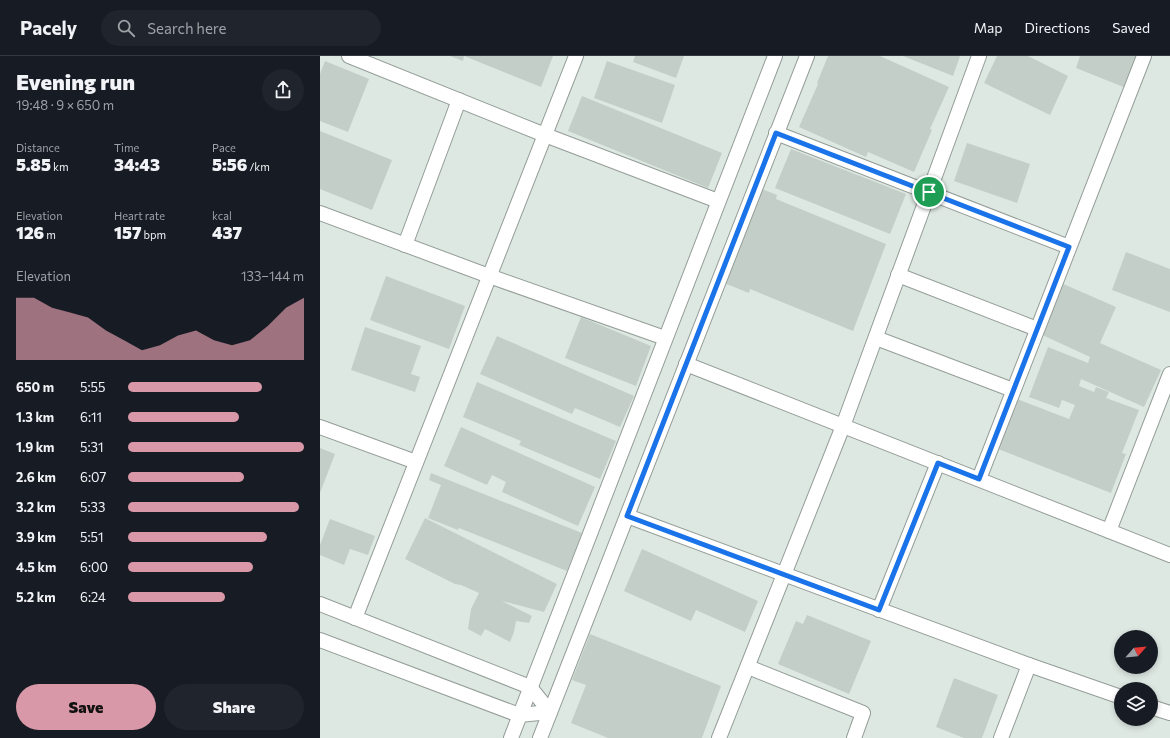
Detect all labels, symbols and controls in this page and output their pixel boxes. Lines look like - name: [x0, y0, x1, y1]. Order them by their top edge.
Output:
- search box: [101, 10, 381, 46]
- text: Pacely: [20, 16, 77, 39]
- icon: search: [115, 17, 137, 39]
- text: Search here: [147, 19, 227, 37]
- text: Map: [974, 19, 1003, 36]
- text: Directions: [1025, 19, 1090, 36]
- text: Saved: [1112, 19, 1150, 36]
- text: Evening run: [16, 68, 135, 95]
- button: share: [262, 69, 304, 111]
- text: 19:48 · 9 × 650 m: [16, 97, 114, 113]
- text: Distance: [16, 141, 60, 154]
- text: Time: [114, 141, 139, 154]
- text: Pace: [212, 141, 236, 154]
- text: 5.85: [16, 154, 51, 175]
- text: 34:43: [114, 154, 160, 175]
- text: 5:56: [212, 154, 247, 175]
- text: km: [51, 160, 69, 173]
- text: /km: [247, 160, 270, 173]
- pin: [912, 175, 946, 209]
- icon: arrive: [918, 181, 940, 203]
- text: Elevation: [16, 209, 62, 222]
- text: Heart rate: [114, 209, 165, 222]
- text: kcal: [212, 209, 232, 222]
- text: 126: [16, 222, 44, 243]
- text: 157: [114, 222, 141, 243]
- text: 437: [212, 222, 242, 243]
- text: m: [44, 228, 56, 241]
- text: bpm: [141, 228, 166, 241]
- text: Elevation: [16, 268, 71, 284]
- text: 133–144 m: [241, 268, 304, 284]
- text: 650 m: [16, 379, 54, 395]
- text: 5:55: [80, 379, 105, 395]
- text: 1.3 km: [16, 409, 54, 425]
- text: 6:11: [80, 409, 102, 425]
- text: 1.9 km: [16, 439, 54, 455]
- text: 5:31: [80, 439, 104, 455]
- text: 2.6 km: [16, 469, 56, 485]
- text: 6:07: [80, 469, 106, 485]
- text: 3.2 km: [16, 499, 56, 515]
- text: 5:33: [80, 499, 105, 515]
- text: 3.9 km: [16, 529, 56, 545]
- text: 5:51: [80, 529, 104, 545]
- text: 4.5 km: [16, 559, 56, 575]
- text: 6:00: [80, 559, 108, 575]
- text: 5.2 km: [16, 589, 56, 605]
- text: 6:24: [80, 589, 106, 605]
- north arrow: [1114, 630, 1158, 674]
- map controls: [1114, 630, 1158, 726]
- button: layers: [1114, 682, 1158, 726]
- button: Save: [16, 684, 156, 730]
- button: Share: [164, 684, 304, 730]

